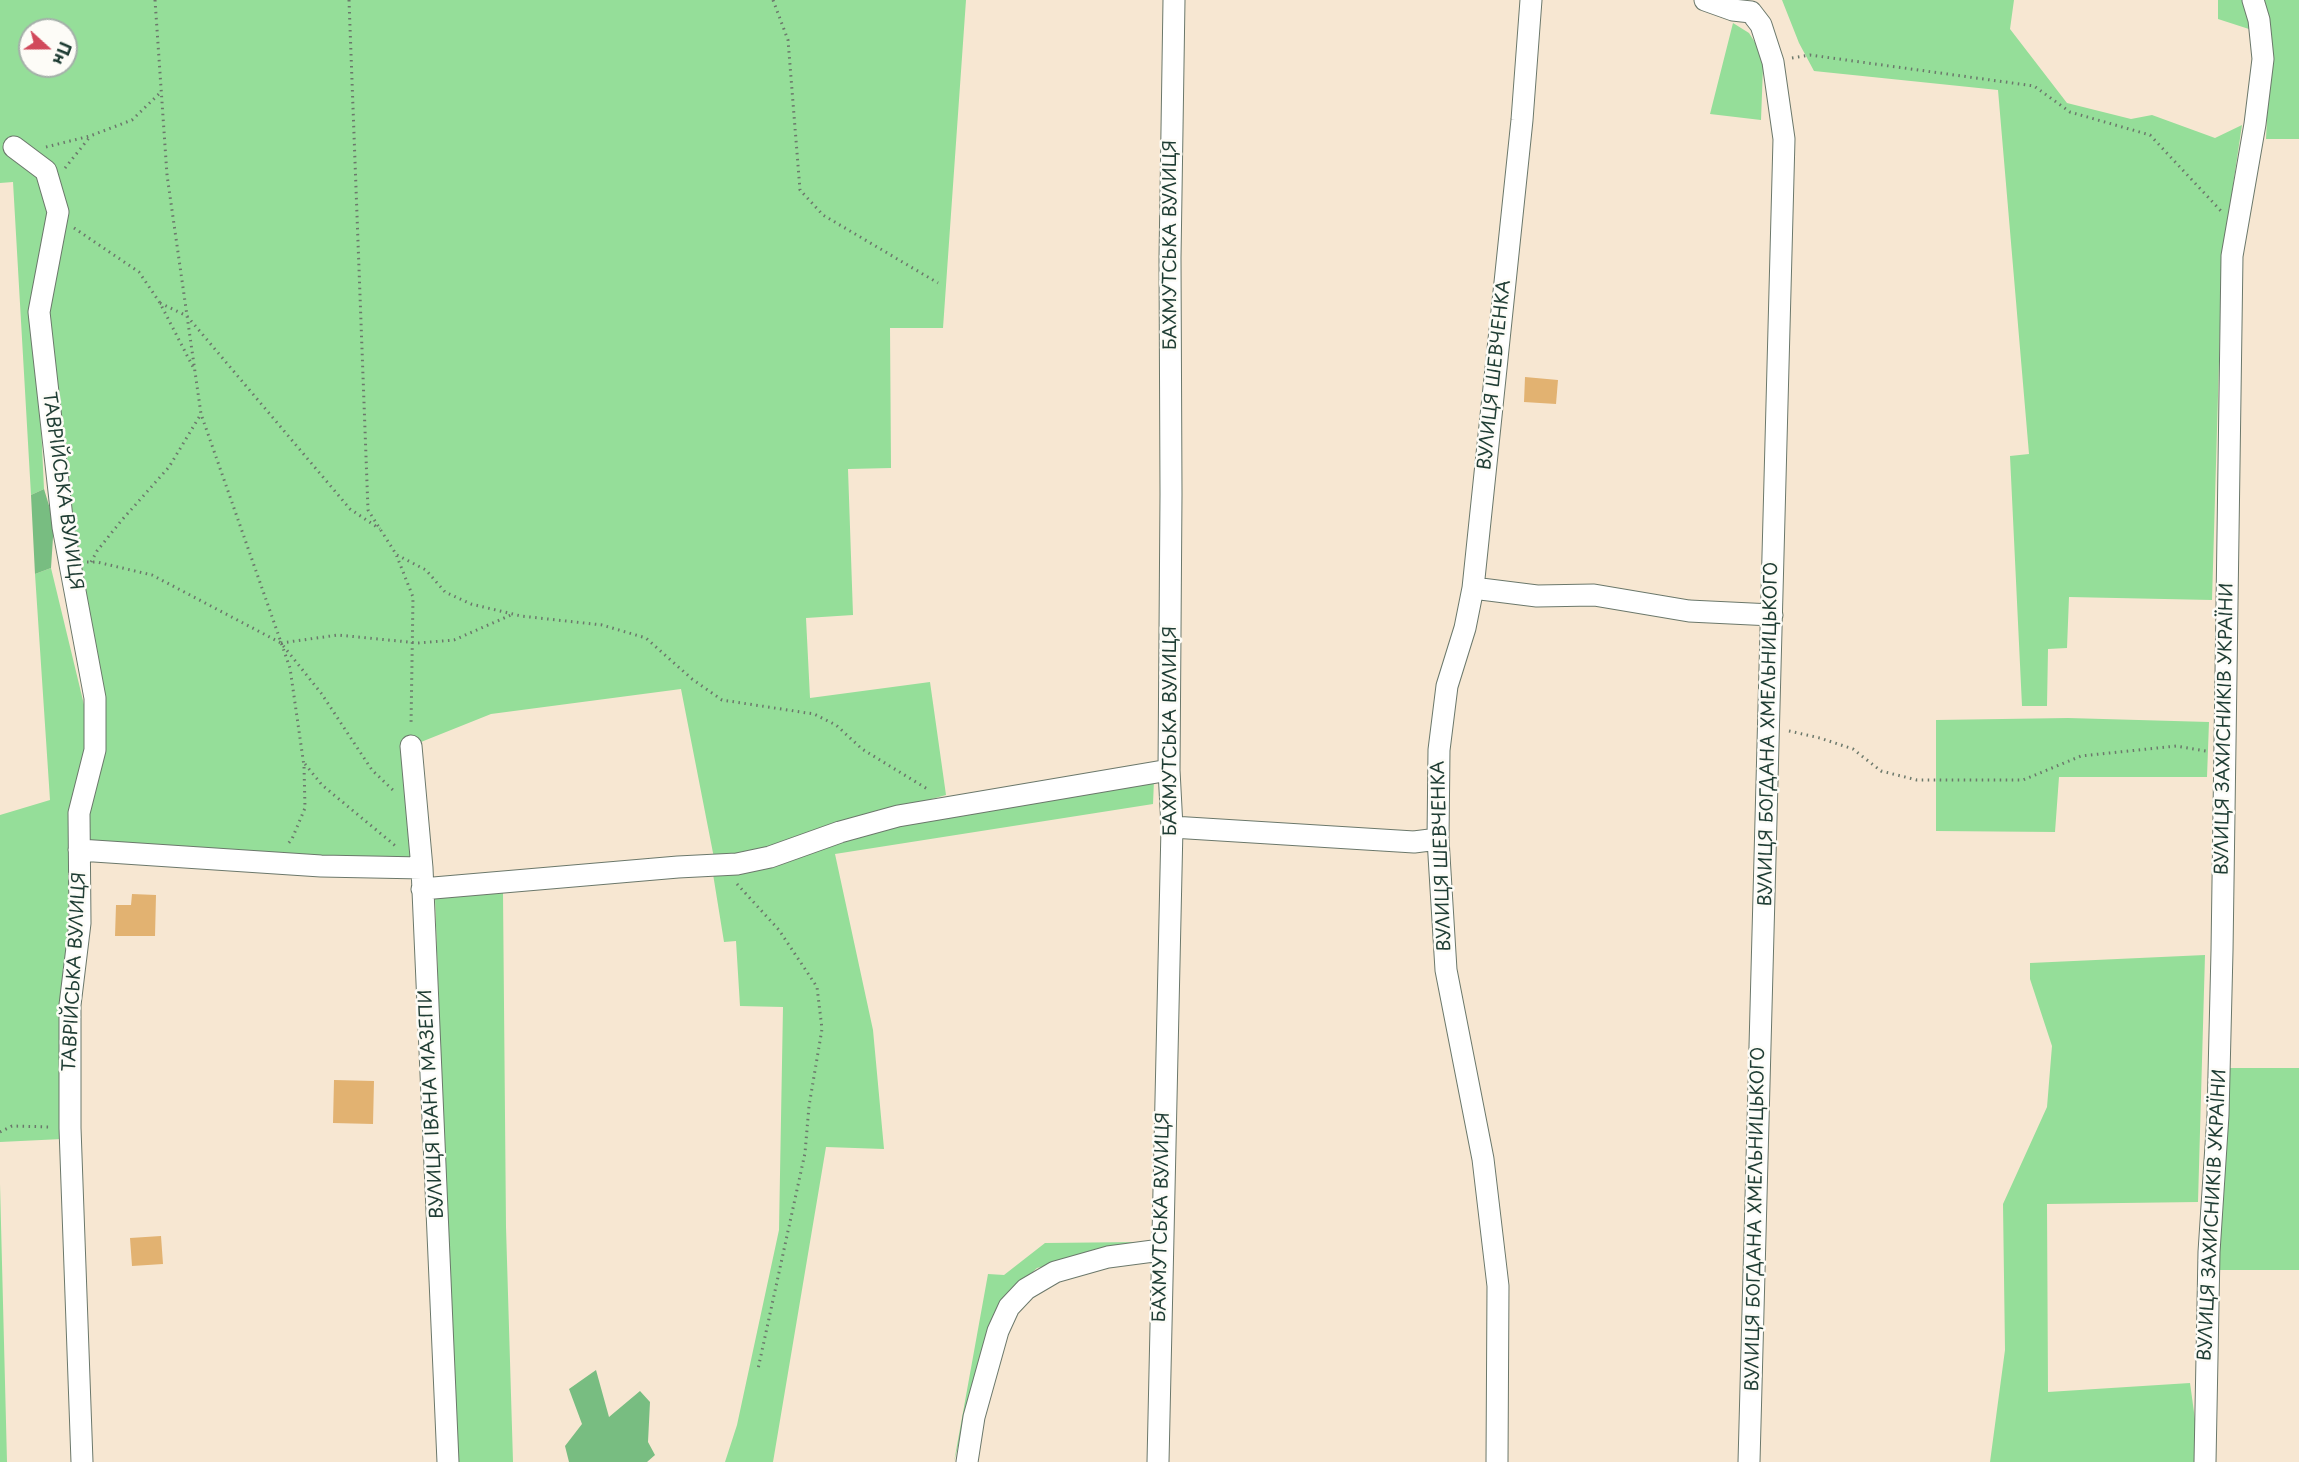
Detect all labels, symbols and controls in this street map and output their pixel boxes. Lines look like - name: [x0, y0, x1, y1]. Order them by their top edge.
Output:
- north arrow: [18, 18, 78, 78]
- text: Пн: [48, 39, 78, 69]
- street label: БАХМУТСЬКА ВУЛИЦЯ: [1160, 140, 1182, 350]
- street label: ВУЛИЦЯ ШЕВЧЕНКА: [1474, 279, 1516, 471]
- street label: ТАВРІЙСЬКА ВУЛИЦЯ: [37, 390, 87, 592]
- street label: ВУЛИЦЯ БОГДАНА ХМЕЛЬНИЦЬКОГО: [1755, 561, 1783, 907]
- street label: ВУЛИЦЯ ЗАХИСНИКІВ УКРАЇНИ: [2212, 583, 2238, 875]
- street label: БАХМУТСЬКА ВУЛИЦЯ: [1160, 626, 1182, 836]
- street label: ВУЛИЦЯ ШЕВЧЕНКА: [1428, 760, 1456, 952]
- street label: ТАВРІЙСЬКА ВУЛИЦЯ: [59, 872, 91, 1072]
- street label: ВУЛИЦЯ ІВАНА МАЗЕПИ: [415, 989, 449, 1219]
- street label: ВУЛИЦЯ БОГДАНА ХМЕЛЬНИЦЬКОГО: [1742, 1046, 1770, 1392]
- street label: ВУЛИЦЯ ЗАХИСНИКІВ УКРАЇНИ: [2195, 1068, 2231, 1362]
- street label: БАХМУТСЬКА ВУЛИЦЯ: [1149, 1112, 1175, 1322]

